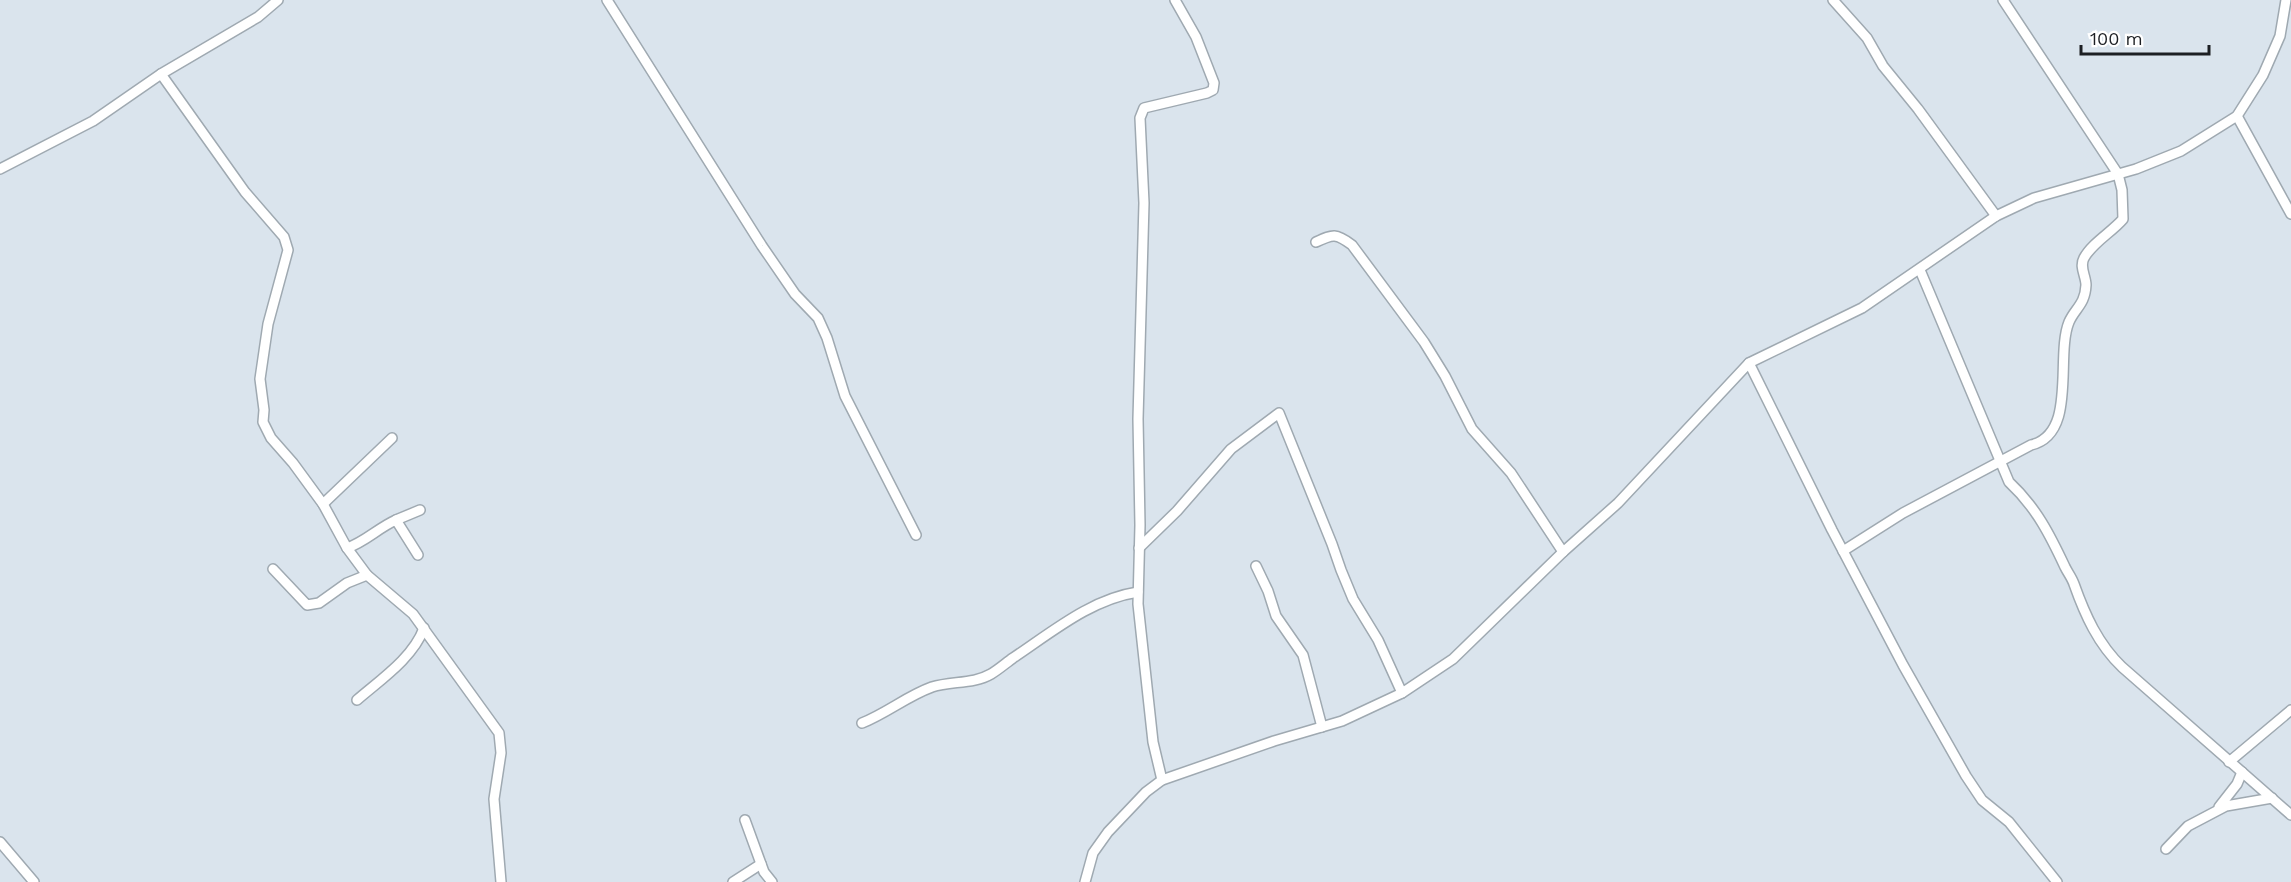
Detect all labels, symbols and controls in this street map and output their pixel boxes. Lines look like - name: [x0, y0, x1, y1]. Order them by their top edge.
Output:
- scale bar: [2081, 18, 2208, 56]
- text: 100 m: [2090, 28, 2143, 49]

